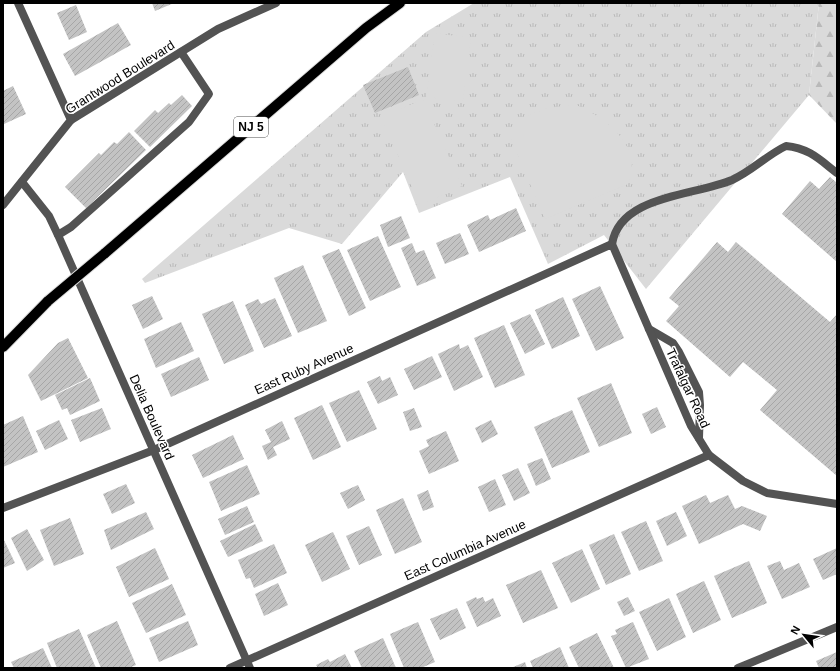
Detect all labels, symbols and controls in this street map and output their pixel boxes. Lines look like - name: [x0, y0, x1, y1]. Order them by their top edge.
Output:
- street label: Grantwood Boulevard: [63, 37, 177, 117]
- road number: NJ 5: [234, 117, 268, 137]
- street label: East Ruby Avenue: [252, 340, 356, 398]
- street label: Trafalgar Road: [663, 346, 713, 430]
- street label: Delia Boulevard: [126, 372, 178, 462]
- street label: East Columbia Avenue: [402, 516, 528, 584]
- north arrow: [784, 615, 824, 655]
- text: N: [788, 624, 802, 637]

